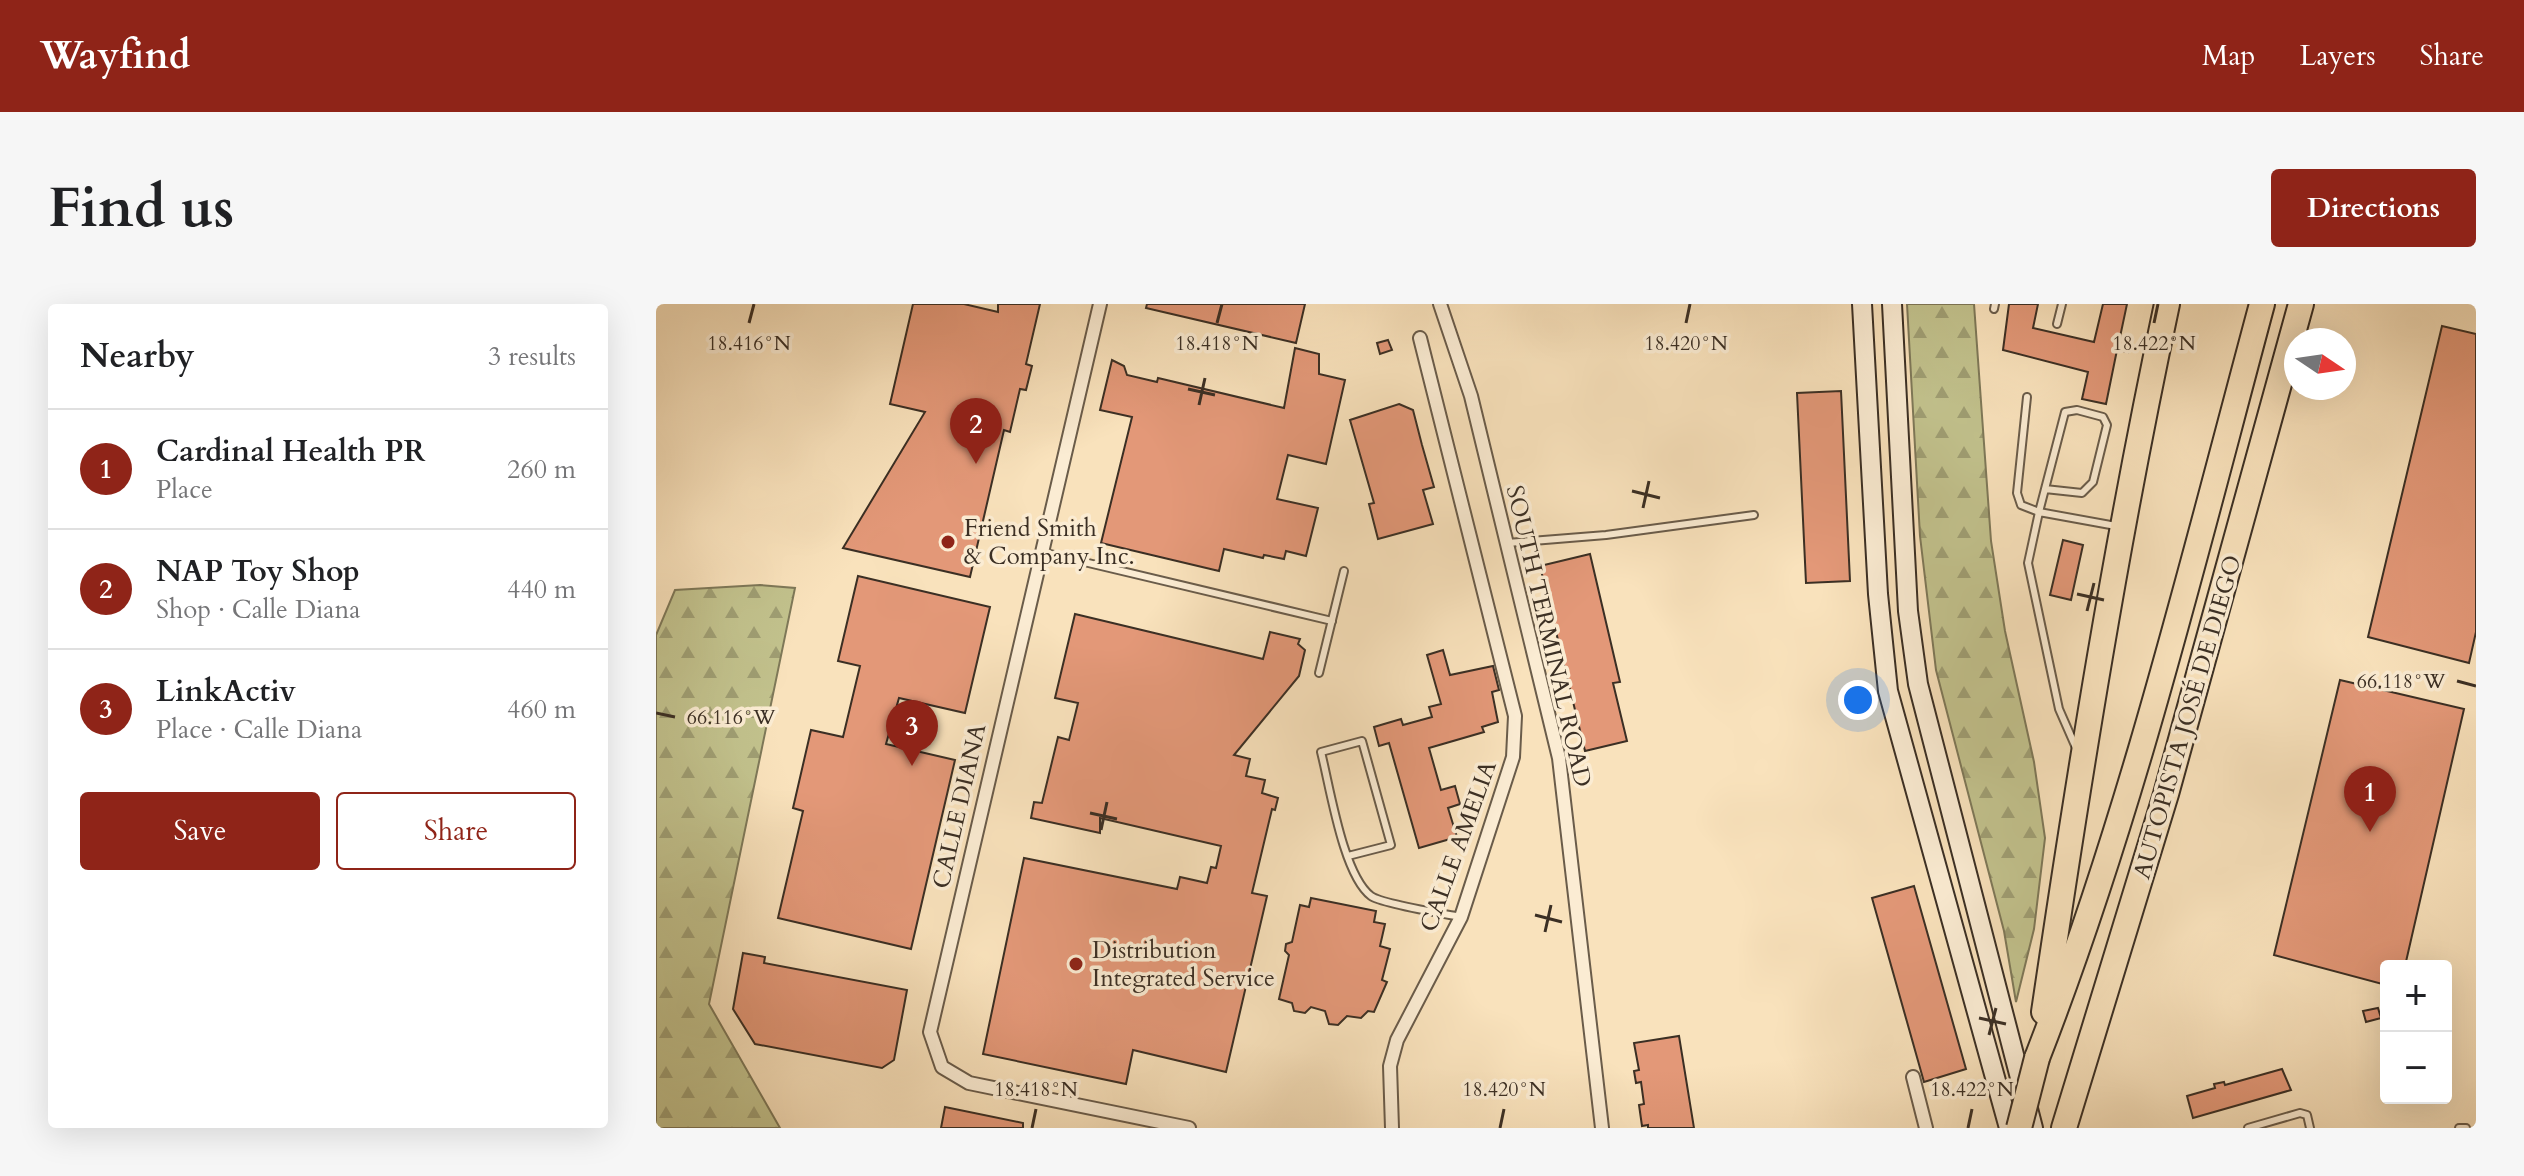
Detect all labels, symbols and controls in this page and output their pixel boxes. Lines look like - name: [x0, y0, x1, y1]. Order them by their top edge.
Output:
- text: Wayfind: [40, 30, 190, 82]
- text: Map: [2202, 37, 2255, 75]
- text: Layers: [2299, 37, 2376, 75]
- text: Share: [2420, 37, 2484, 75]
- button: Directions: [2271, 169, 2476, 247]
- text: Find us: [48, 171, 234, 246]
- north arrow: [2284, 328, 2356, 400]
- text: 18.416°N: [707, 330, 791, 357]
- text: 18.418°N: [1175, 330, 1259, 357]
- text: 18.420°N: [1644, 330, 1728, 357]
- text: 18.422°N: [2112, 330, 2196, 357]
- text: Nearby: [80, 333, 195, 379]
- text: 3 results: [488, 339, 576, 374]
- pin: 2: [950, 398, 1002, 464]
- text: Cardinal Health PR: [156, 431, 426, 472]
- text: 1: [99, 452, 113, 487]
- text: 260 m: [507, 452, 576, 487]
- text: Place: [156, 472, 213, 507]
- street label: SOUTH TERMINAL ROAD: [1498, 482, 1599, 790]
- place label: Friend Smith & Company Inc.: [964, 512, 1135, 573]
- marker: Friend Smith & Company Inc.: [939, 533, 957, 551]
- text: NAP Toy Shop: [156, 551, 360, 592]
- street label: AUTOPISTA JOSÉ DE DIEGO: [2125, 551, 2250, 883]
- text: 2: [99, 572, 113, 607]
- text: 440 m: [507, 572, 576, 607]
- text: Shop · Calle Diana: [156, 592, 361, 627]
- text: 66.118°W: [2357, 668, 2446, 695]
- text: LinkActiv: [156, 671, 296, 712]
- your location: [1838, 680, 1878, 720]
- text: 3: [99, 692, 113, 727]
- text: 460 m: [507, 692, 576, 727]
- pin: 3: [886, 700, 938, 766]
- text: 66.116°W: [687, 704, 776, 731]
- text: Place · Calle Diana: [156, 712, 362, 747]
- street label: CALLE DIANA: [925, 720, 995, 892]
- street label: CALLE AMELIA: [1412, 755, 1505, 936]
- pin: 1: [2344, 766, 2396, 832]
- button: Save: [80, 792, 320, 870]
- button: Share: [336, 792, 576, 870]
- place label: Distribution Integrated Service: [1092, 934, 1275, 995]
- marker: Distribution Integrated Service: [1067, 955, 1085, 973]
- map controls: [2380, 960, 2452, 1104]
- button: +: [2380, 960, 2452, 1032]
- button: −: [2380, 1032, 2452, 1104]
- text: 18.418°N: [994, 1076, 1078, 1103]
- text: 18.420°N: [1462, 1076, 1546, 1103]
- text: 18.422°N: [1930, 1076, 2014, 1103]

